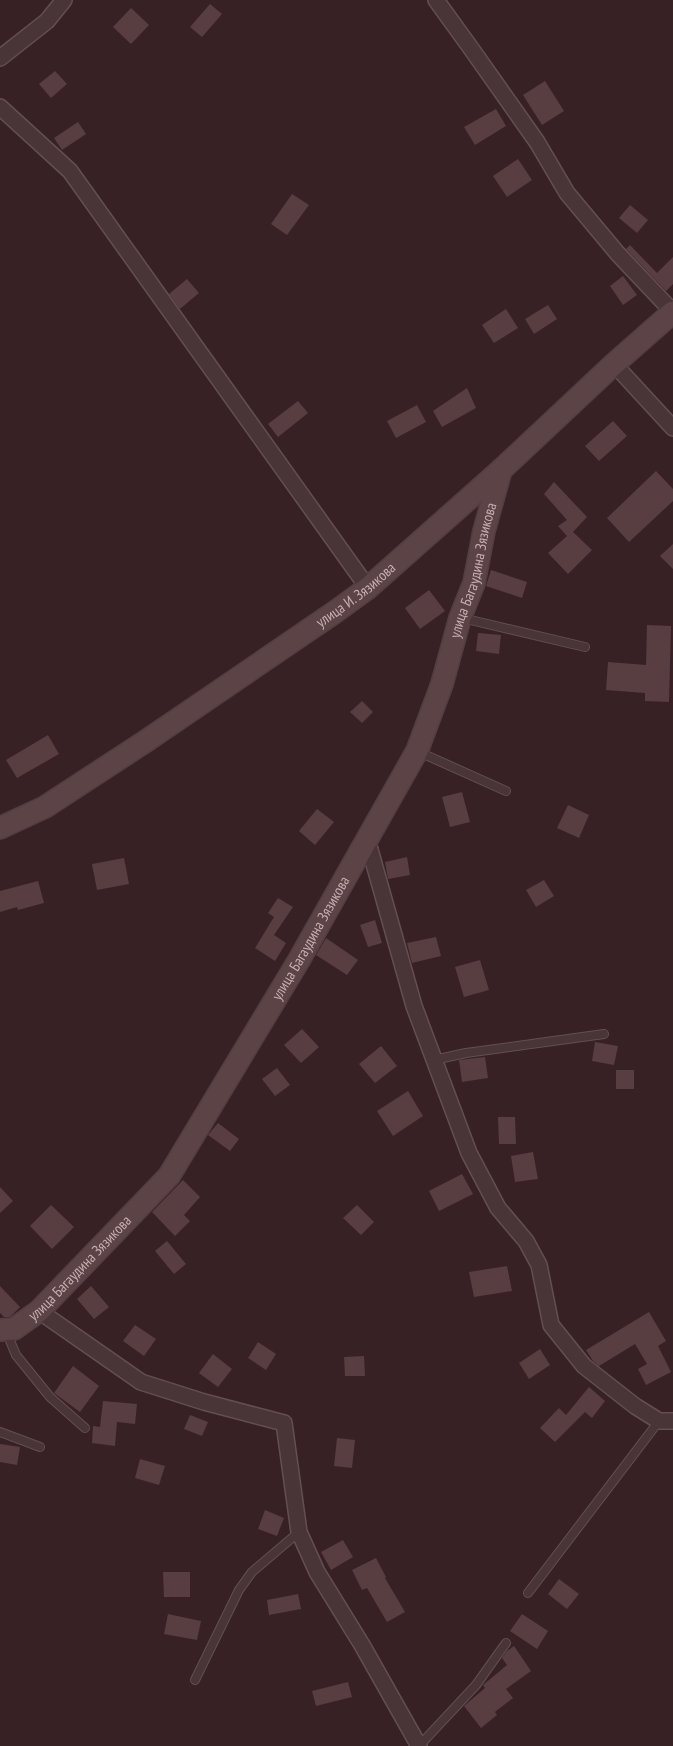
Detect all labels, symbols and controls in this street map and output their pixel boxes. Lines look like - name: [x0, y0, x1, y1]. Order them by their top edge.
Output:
- street label: улица Багаудина Зязикова: [445, 500, 500, 640]
- street label: улица И. Зязикова: [312, 558, 399, 631]
- street label: улица Багаудина Зязикова: [267, 873, 353, 1003]
- street label: улица Багаудина Зязикова: [24, 1211, 135, 1325]

